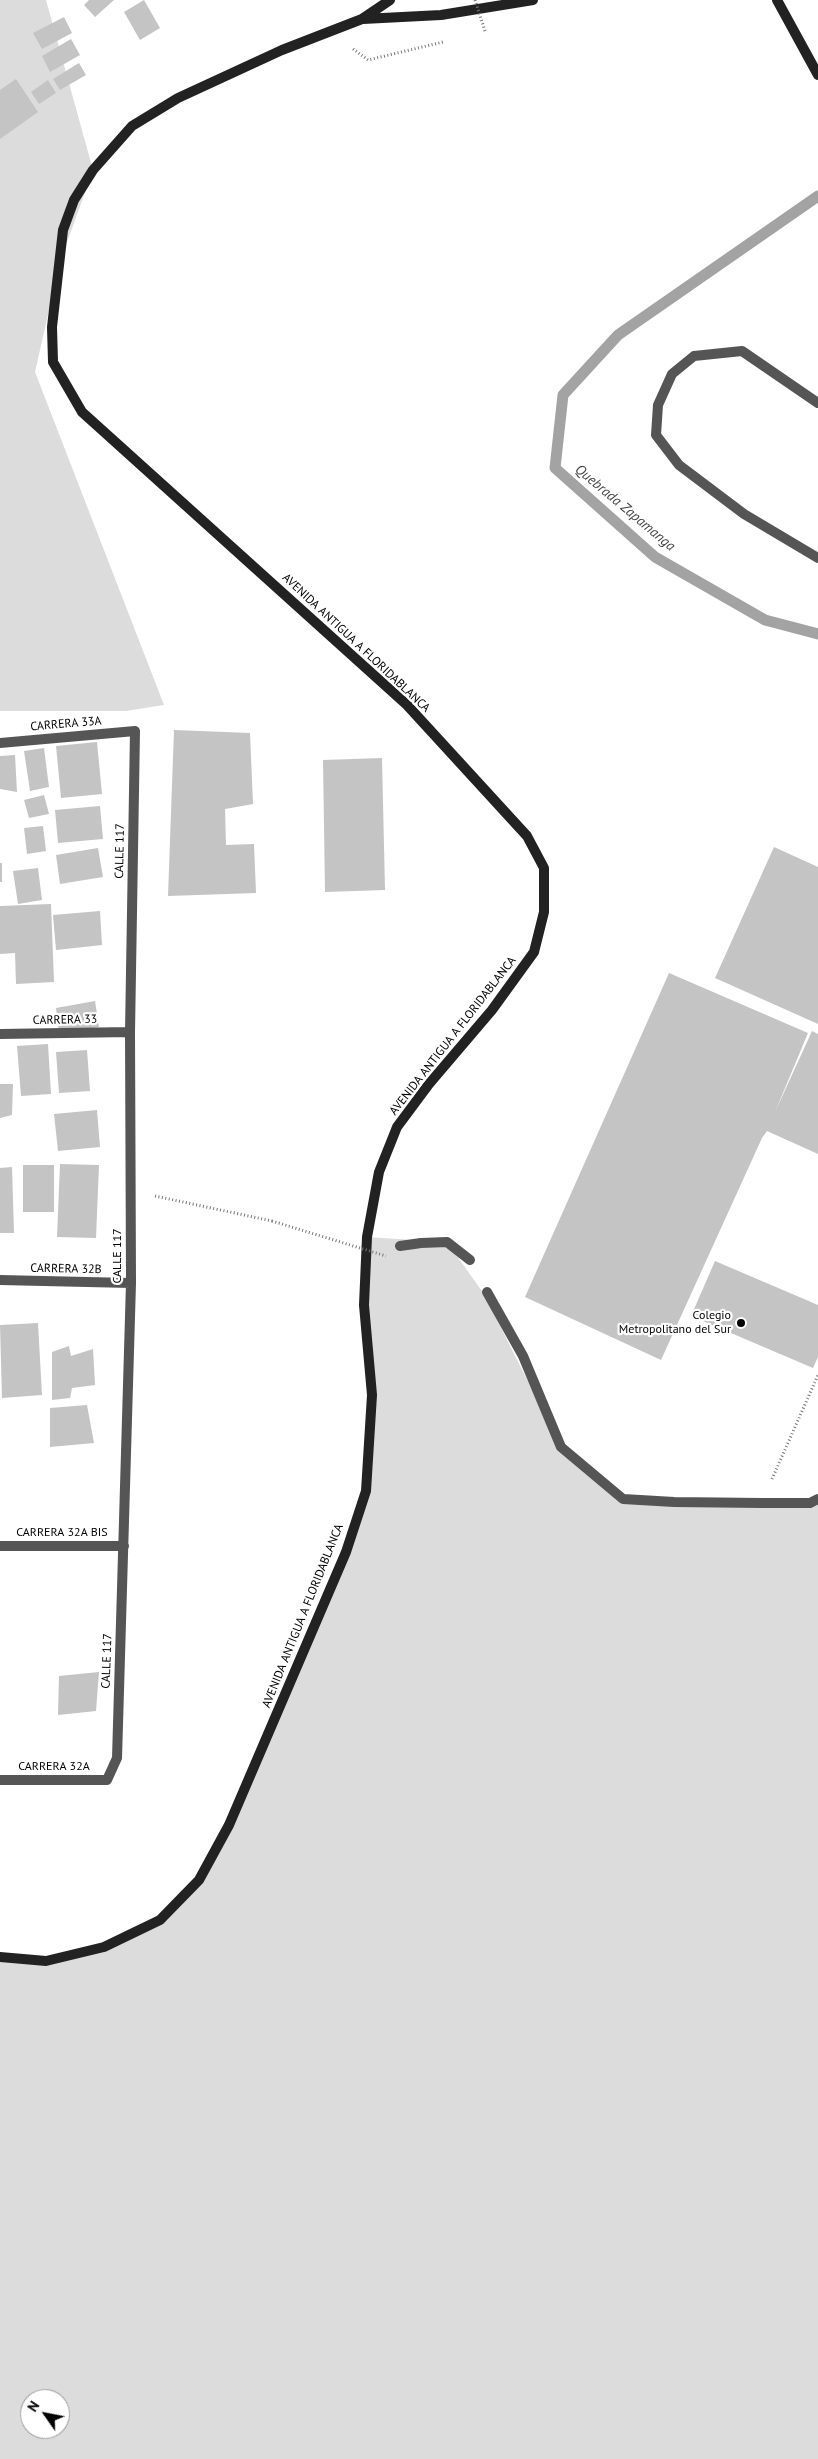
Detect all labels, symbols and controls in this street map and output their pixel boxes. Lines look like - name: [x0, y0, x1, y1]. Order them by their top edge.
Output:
- water label: Quebrada Zapamanga: [572, 461, 678, 555]
- street label: AVENIDA ANTIGUA A FLORIDABLANCA: [279, 571, 433, 715]
- street label: CARRERA 33A: [30, 714, 102, 734]
- street label: CALLE 117: [112, 823, 128, 879]
- street label: AVENIDA ANTIGUA A FLORIDABLANCA: [387, 954, 519, 1118]
- street label: CARRERA 33: [33, 1012, 97, 1028]
- street label: CALLE 117: [111, 1228, 125, 1284]
- street label: CARRERA 32B: [30, 1261, 102, 1277]
- place label: Colegio Metropolitano del Sur: [619, 1309, 731, 1337]
- marker: Colegio Metropolitano del Sur: [735, 1317, 747, 1329]
- street label: AVENIDA ANTIGUA A FLORIDABLANCA: [259, 1522, 347, 1710]
- street label: CARRERA 32A BIS: [16, 1526, 108, 1540]
- street label: CALLE 117: [99, 1633, 115, 1689]
- street label: CARRERA 32A: [18, 1760, 90, 1774]
- north arrow: [20, 2389, 70, 2439]
- text: N: [23, 2398, 43, 2415]

